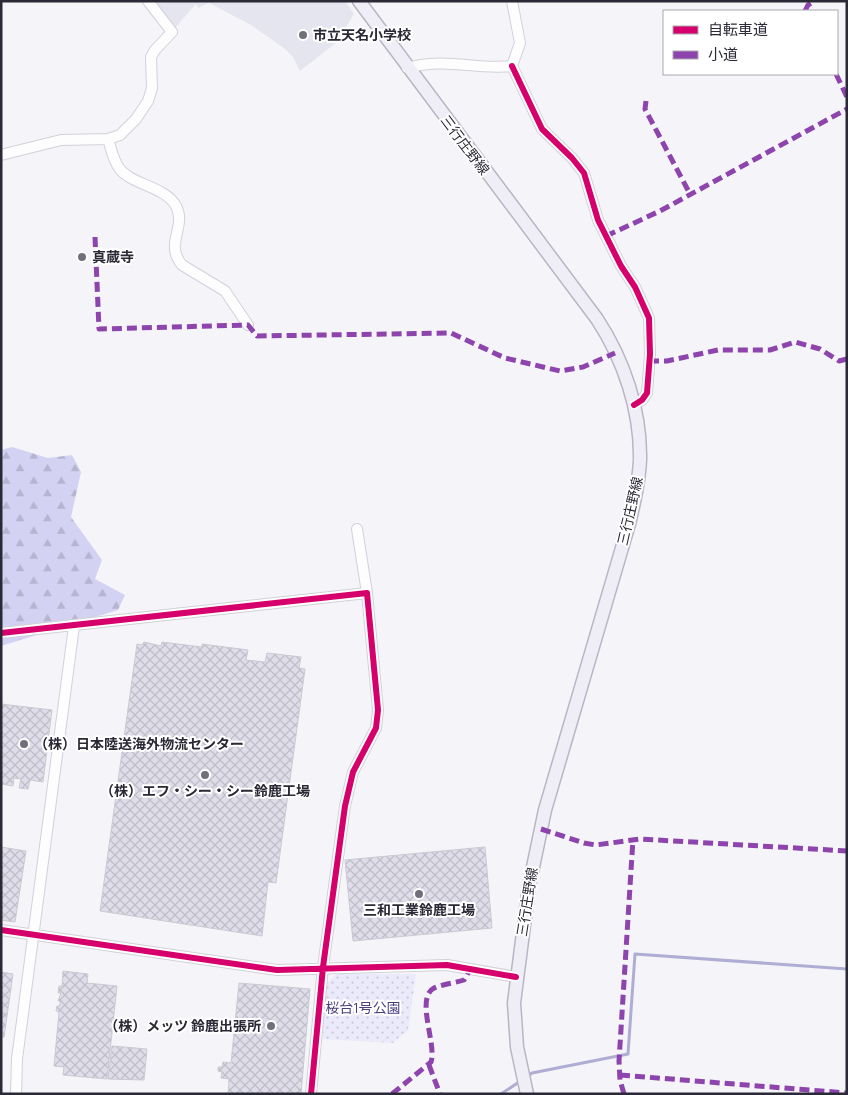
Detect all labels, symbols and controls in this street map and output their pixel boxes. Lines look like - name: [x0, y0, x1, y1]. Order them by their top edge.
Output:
- legend: [663, 10, 838, 75]
- text: 自転車道: [708, 19, 768, 40]
- place label: 市立天名小学校: [313, 25, 411, 44]
- marker: 市立天名小学校: [297, 29, 309, 41]
- text: 小道: [708, 44, 738, 65]
- street label: 三行庄野線: [437, 111, 494, 178]
- place label: 真蔵寺: [92, 247, 134, 266]
- marker: 真蔵寺: [76, 251, 88, 263]
- street label: 三行庄野線: [612, 475, 647, 547]
- place label: （株）日本陸送海外物流センター: [34, 734, 244, 753]
- marker: （株）日本陸送海外物流センター: [18, 738, 30, 750]
- marker: （株）エフ・シー・シー鈴鹿工場: [199, 769, 211, 781]
- place label: （株）エフ・シー・シー鈴鹿工場: [100, 781, 310, 800]
- street label: 三行庄野線: [512, 866, 541, 938]
- marker: 三和工業鈴鹿工場: [413, 888, 425, 900]
- place label: 三和工業鈴鹿工場: [363, 900, 475, 919]
- park label: 桜台1号公園: [325, 998, 401, 1017]
- place label: （株）メッツ 鈴鹿出張所: [104, 1016, 261, 1035]
- marker: （株）メッツ 鈴鹿出張所: [265, 1020, 277, 1032]

